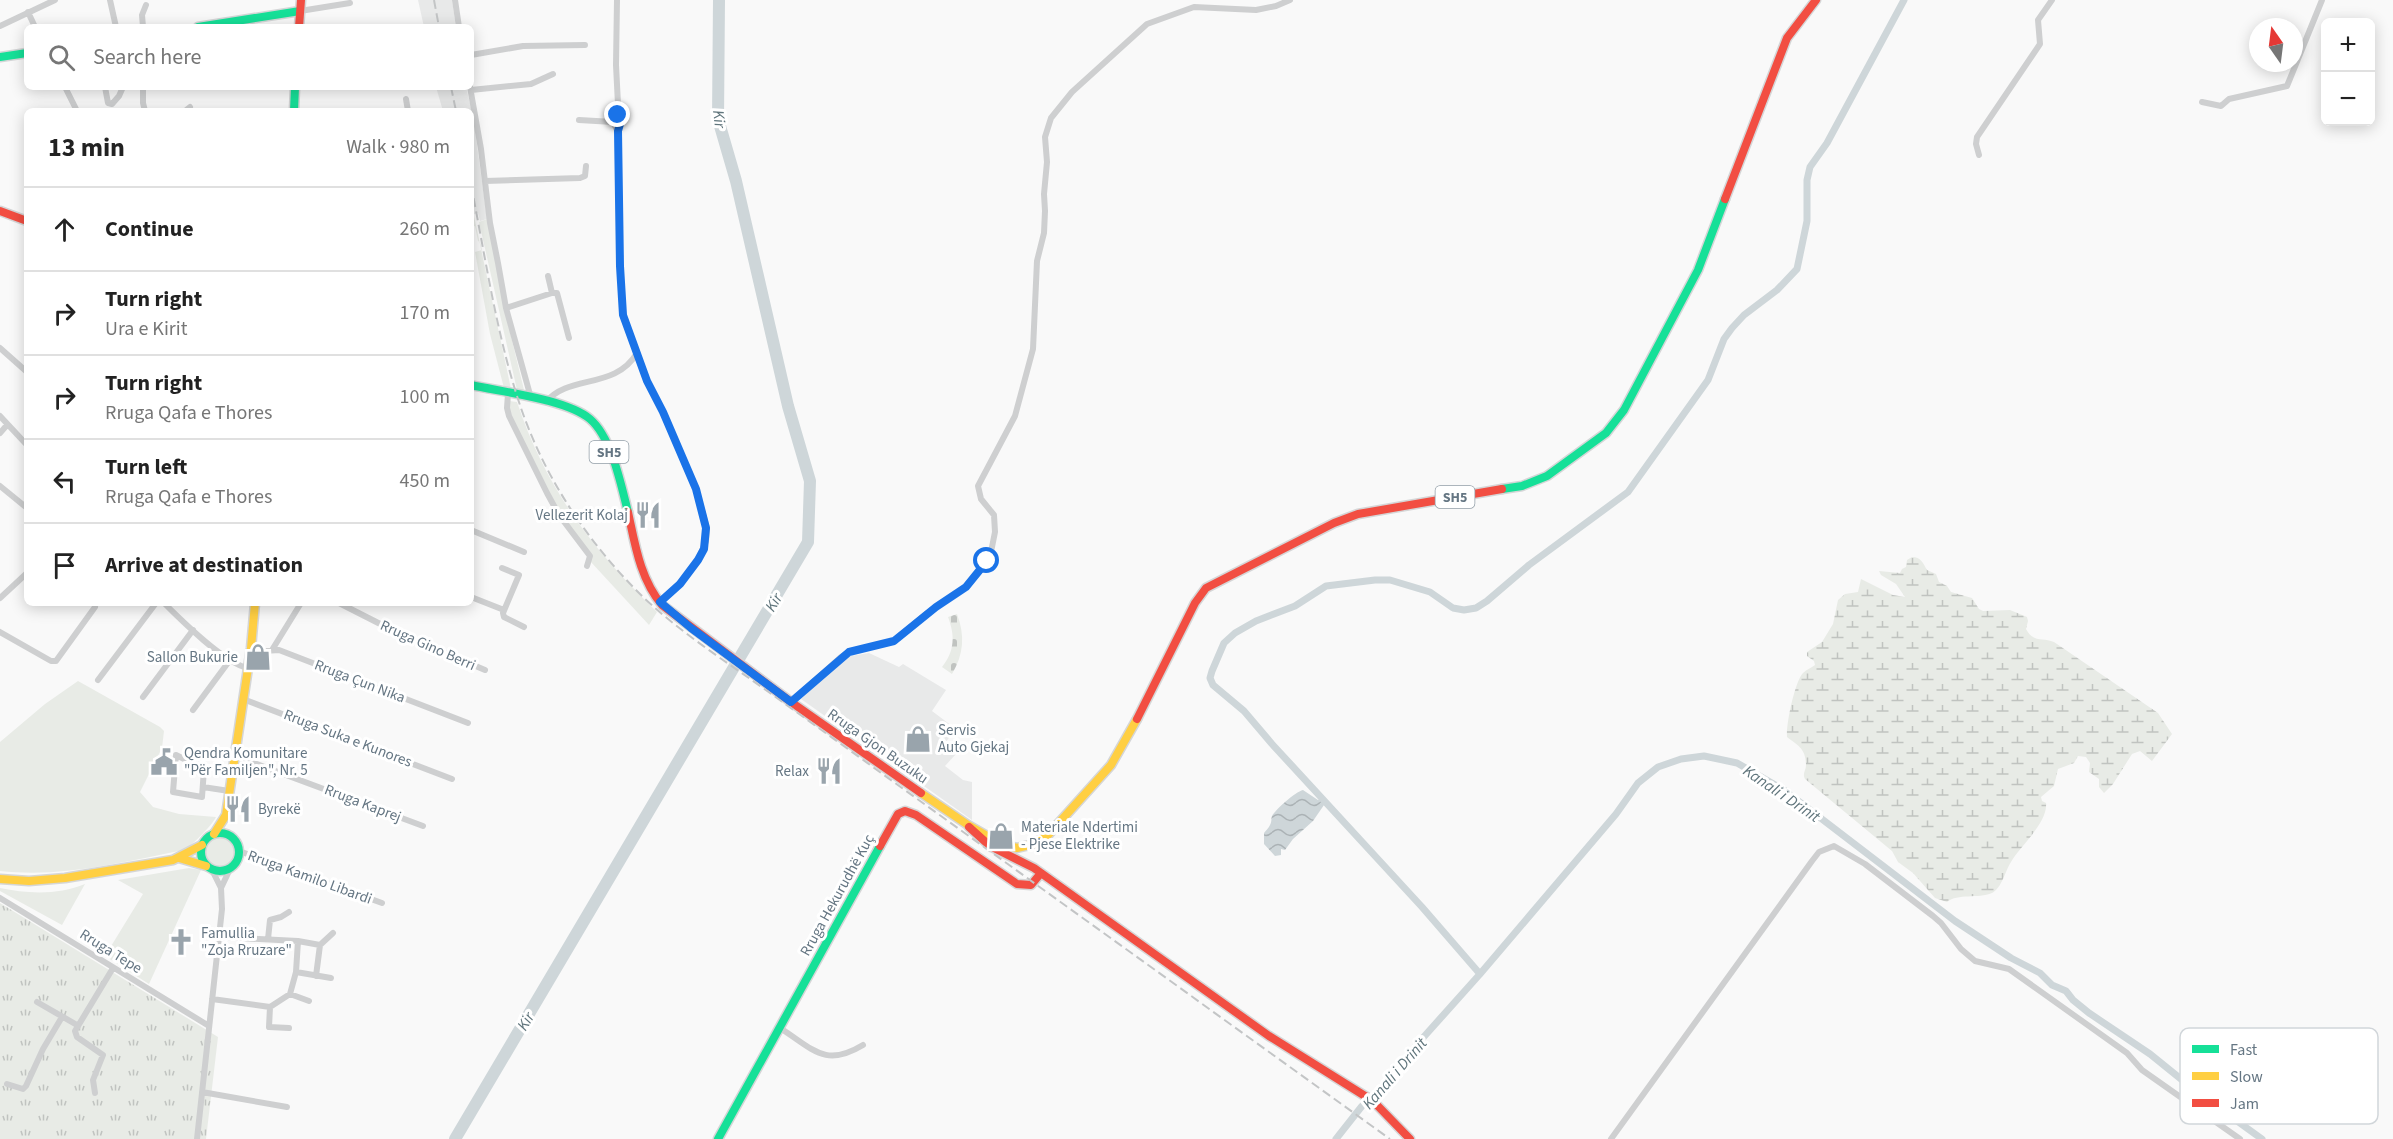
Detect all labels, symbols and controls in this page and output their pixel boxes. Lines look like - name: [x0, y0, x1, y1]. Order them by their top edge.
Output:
- north arrow: [2249, 18, 2303, 72]
- map controls: [2321, 18, 2375, 126]
- button: +: [2321, 18, 2375, 72]
- search box: [24, 24, 474, 90]
- icon: search: [45, 41, 78, 74]
- text: Search here: [93, 41, 201, 73]
- button: −: [2321, 72, 2375, 126]
- route end: [604, 101, 630, 127]
- water label: Kir: [707, 109, 731, 131]
- text: 13 min: [48, 129, 125, 166]
- text: Walk · 980 m: [346, 133, 450, 161]
- icon: ahead: [48, 213, 81, 246]
- text: Continue: [105, 213, 194, 245]
- text: 260 m: [400, 215, 450, 243]
- text: Turn right: [105, 283, 202, 315]
- icon: right: [48, 297, 81, 330]
- text: 170 m: [400, 299, 450, 327]
- text: Ura e Kirit: [105, 315, 188, 343]
- text: Turn right: [105, 367, 202, 399]
- icon: right: [48, 381, 81, 414]
- text: 100 m: [400, 383, 450, 411]
- text: Rruga Qafa e Thores: [105, 399, 272, 427]
- road number: SH5: [590, 441, 628, 463]
- text: Turn left: [105, 451, 187, 483]
- icon: left: [48, 465, 81, 498]
- text: 450 m: [400, 467, 450, 495]
- text: Rruga Qafa e Thores: [105, 483, 272, 511]
- road number: SH5: [1436, 486, 1474, 508]
- restaurant icon: Vellezerit Kolaj: [633, 500, 663, 530]
- place label: Vellezerit Kolaj: [536, 505, 628, 526]
- route start: [973, 547, 999, 573]
- icon: arrive: [48, 549, 81, 582]
- text: Arrive at destination: [105, 549, 303, 581]
- water label: Kir: [760, 588, 789, 616]
- street label: Rruga Gino Berri: [377, 615, 479, 676]
- shop icon: Sallon Bukurie: [243, 642, 273, 672]
- place label: Sallon Bukurie: [147, 647, 238, 668]
- street label: Rruga Çun Nika: [311, 654, 408, 708]
- street label: Rruga Suka e Kunores: [281, 704, 415, 773]
- street label: Rruga Gjon Buzuku: [823, 704, 932, 789]
- place label: Servis Auto Gjekaj: [938, 720, 1009, 758]
- shop icon: Servis Auto Gjekaj: [903, 724, 933, 754]
- place label: Qendra Komunitare "Për Familjen", Nr. 5: [184, 743, 308, 781]
- public building icon: Qendra Komunitare "Për Familjen", Nr. 5: [149, 747, 179, 777]
- restaurant icon: Relax: [814, 756, 844, 786]
- water label: Kanali i Drinit: [1739, 760, 1825, 828]
- place label: Relax: [775, 761, 809, 782]
- street label: Rruga Kaprej: [321, 779, 404, 828]
- restaurant icon: Byrekë: [223, 794, 253, 824]
- place label: Byrekë: [258, 799, 301, 820]
- place label: Materiale Ndertimi - Pjese Elektrike: [1021, 817, 1138, 855]
- shop icon: Materiale Ndertimi - Pjese Elektrike: [986, 821, 1016, 851]
- street label: Rruga Hekurudhë Kuç: [795, 830, 880, 960]
- street label: Rruga Kamilo Libardi: [245, 845, 375, 910]
- place label: Famullia "Zoja Rruzare": [201, 923, 292, 961]
- street label: Rruga Tepe: [75, 924, 146, 979]
- church icon: Famullia "Zoja Rruzare": [166, 927, 196, 957]
- water label: Kir: [512, 1007, 541, 1035]
- legend: [2180, 1028, 2378, 1124]
- water label: Kanali i Drinit: [1357, 1032, 1433, 1114]
- text: Fast: [2230, 1039, 2258, 1061]
- text: Slow: [2230, 1066, 2263, 1088]
- text: Jam: [2230, 1093, 2259, 1115]

